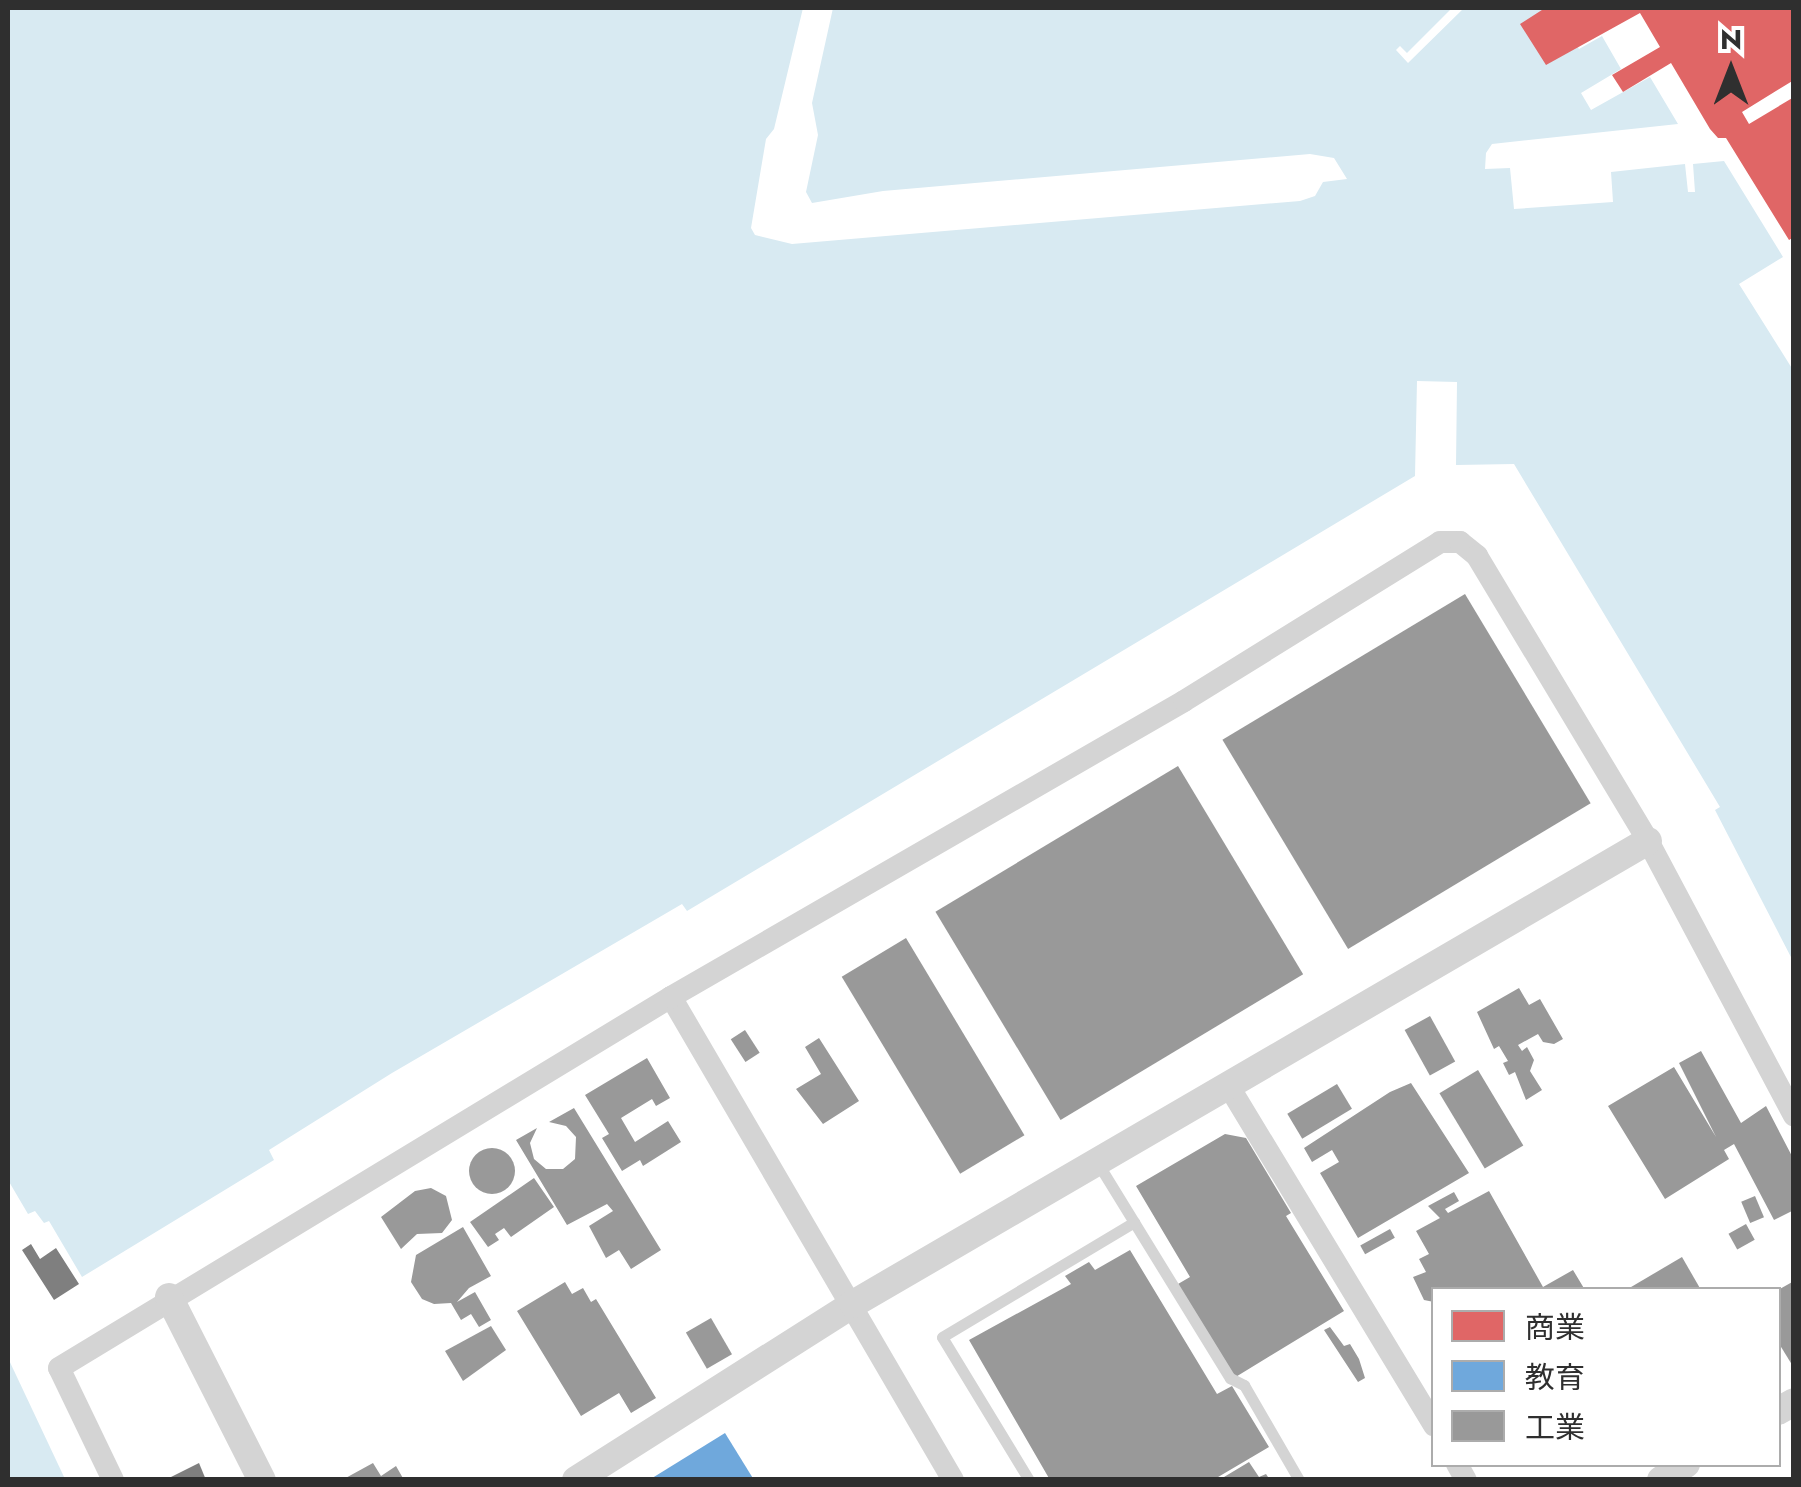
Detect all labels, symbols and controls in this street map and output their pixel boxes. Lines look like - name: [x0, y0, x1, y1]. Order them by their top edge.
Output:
- text: N: [1720, 19, 1742, 60]
- north arrow: [1681, 20, 1781, 120]
- legend: [1431, 1287, 1781, 1467]
- text: 商業: [1525, 1306, 1585, 1349]
- text: 教育: [1525, 1356, 1585, 1399]
- text: 工業: [1525, 1406, 1585, 1449]

